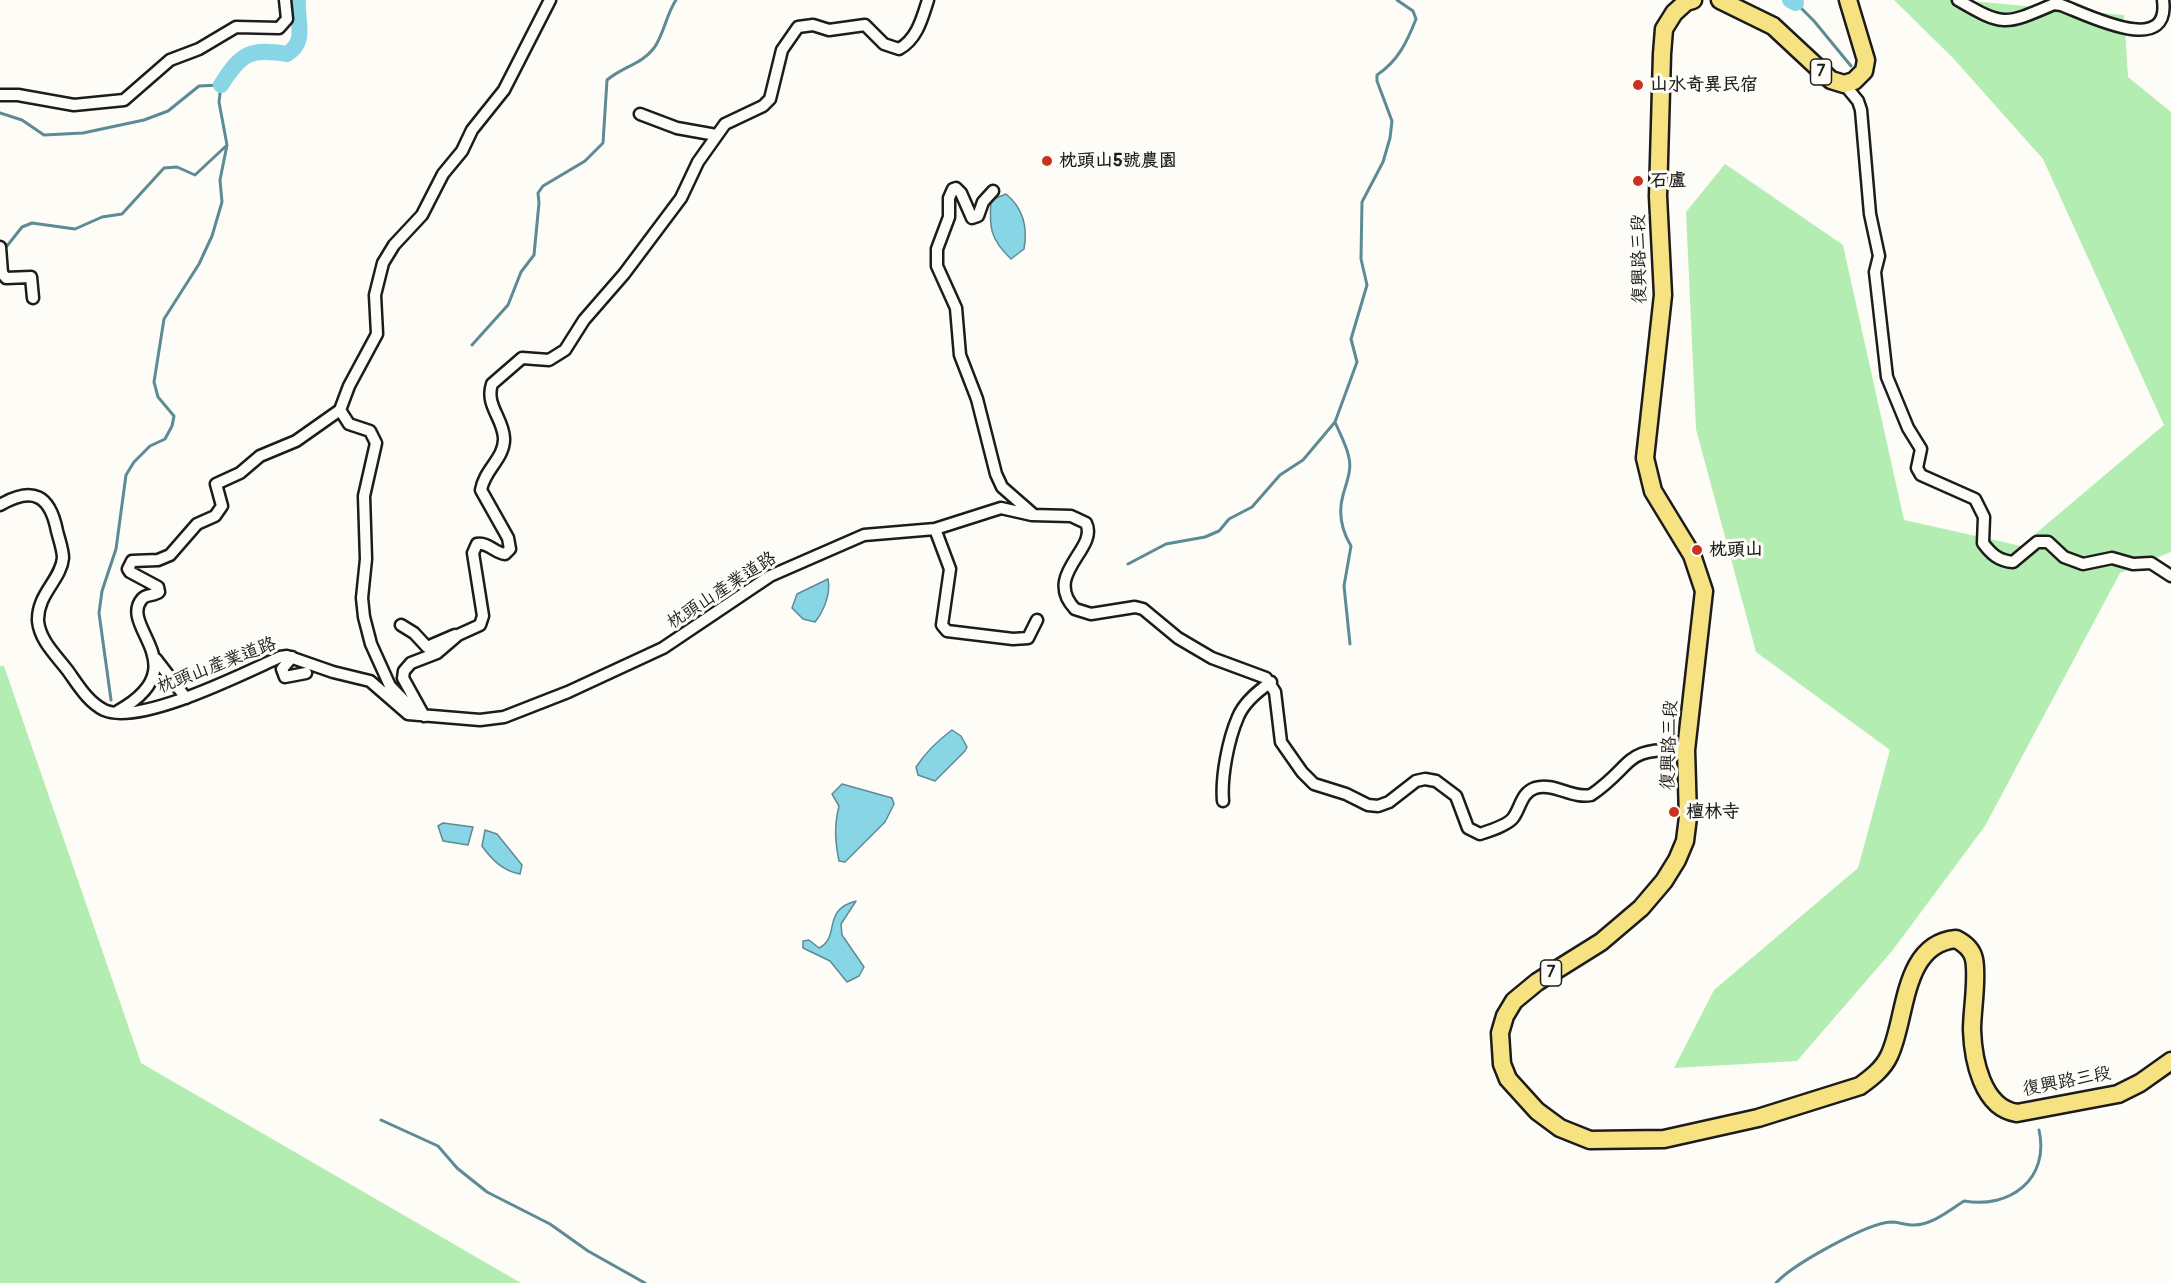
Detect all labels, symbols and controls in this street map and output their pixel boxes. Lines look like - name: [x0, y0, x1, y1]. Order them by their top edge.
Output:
- road number: 7: [1810, 59, 1832, 85]
- place label: 山水奇異民宿: [1650, 74, 1758, 96]
- marker: 山水奇異民宿: [1631, 78, 1645, 92]
- place label: 枕頭山5號農園: [1059, 150, 1177, 172]
- marker: 枕頭山5號農園: [1040, 154, 1054, 168]
- place label: 石盧: [1650, 170, 1686, 192]
- marker: 石盧: [1631, 174, 1645, 188]
- street label: 復興路三段: [1628, 214, 1652, 304]
- place label: 枕頭山: [1709, 539, 1763, 561]
- marker: 枕頭山: [1690, 543, 1704, 557]
- street label: 枕頭山產業道路: [663, 548, 781, 634]
- street label: 枕頭山產業道路: [154, 633, 280, 699]
- street label: 復興路三段: [1658, 700, 1682, 790]
- place label: 檀林寺: [1686, 801, 1740, 823]
- marker: 檀林寺: [1667, 805, 1681, 819]
- road number: 7: [1540, 960, 1562, 986]
- street label: 復興路三段: [2021, 1063, 2113, 1101]

